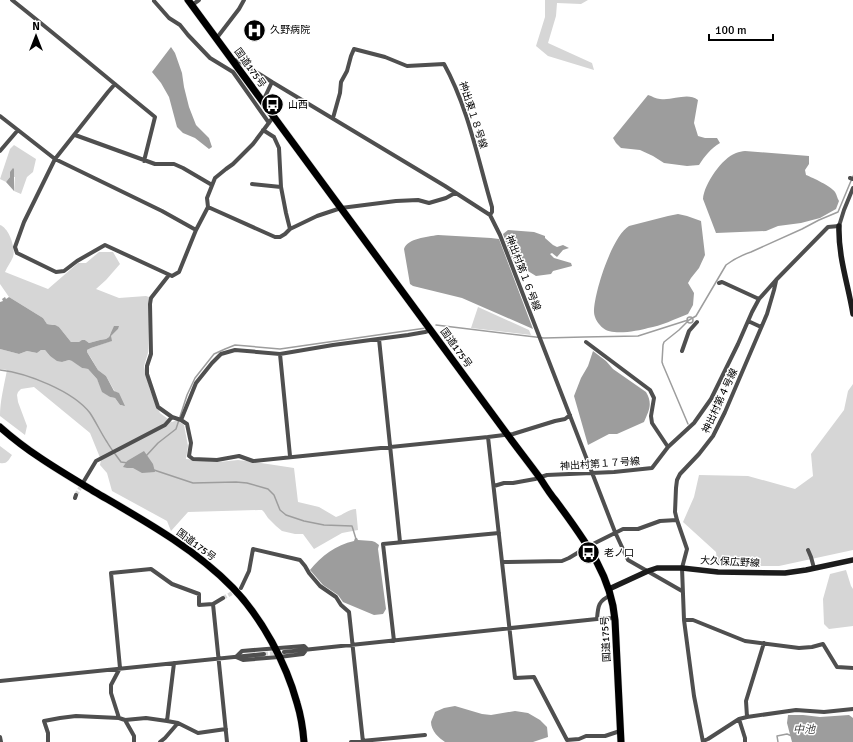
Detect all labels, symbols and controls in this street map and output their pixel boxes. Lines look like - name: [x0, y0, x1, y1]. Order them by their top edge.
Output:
- north arrow: [16, 16, 56, 56]
- scale bar: [709, 16, 773, 42]
- hospital icon: 久野病院: [241, 17, 267, 43]
- text: N: [32, 20, 40, 33]
- text: 100 m: [715, 23, 747, 38]
- place label: 久野病院: [270, 24, 310, 36]
- street label: 国道175号: [232, 46, 268, 90]
- street label: 神出東１８号線: [456, 80, 490, 150]
- bus stop icon: 山西: [259, 92, 285, 118]
- place label: 山西: [288, 99, 308, 111]
- street label: 神出村第１６号線: [503, 234, 543, 312]
- street label: 国道175号: [438, 326, 474, 370]
- street label: 神出村第４号線: [700, 367, 740, 435]
- street label: 神出村第１７号線: [560, 455, 640, 473]
- street label: 国道175号: [174, 526, 218, 564]
- bus stop icon: 老ノ口: [576, 540, 602, 566]
- place label: 老ノ口: [604, 547, 634, 559]
- street label: 大久保広野線: [700, 554, 760, 570]
- street label: 国道175号: [599, 616, 613, 662]
- water label: 中池: [793, 723, 816, 736]

